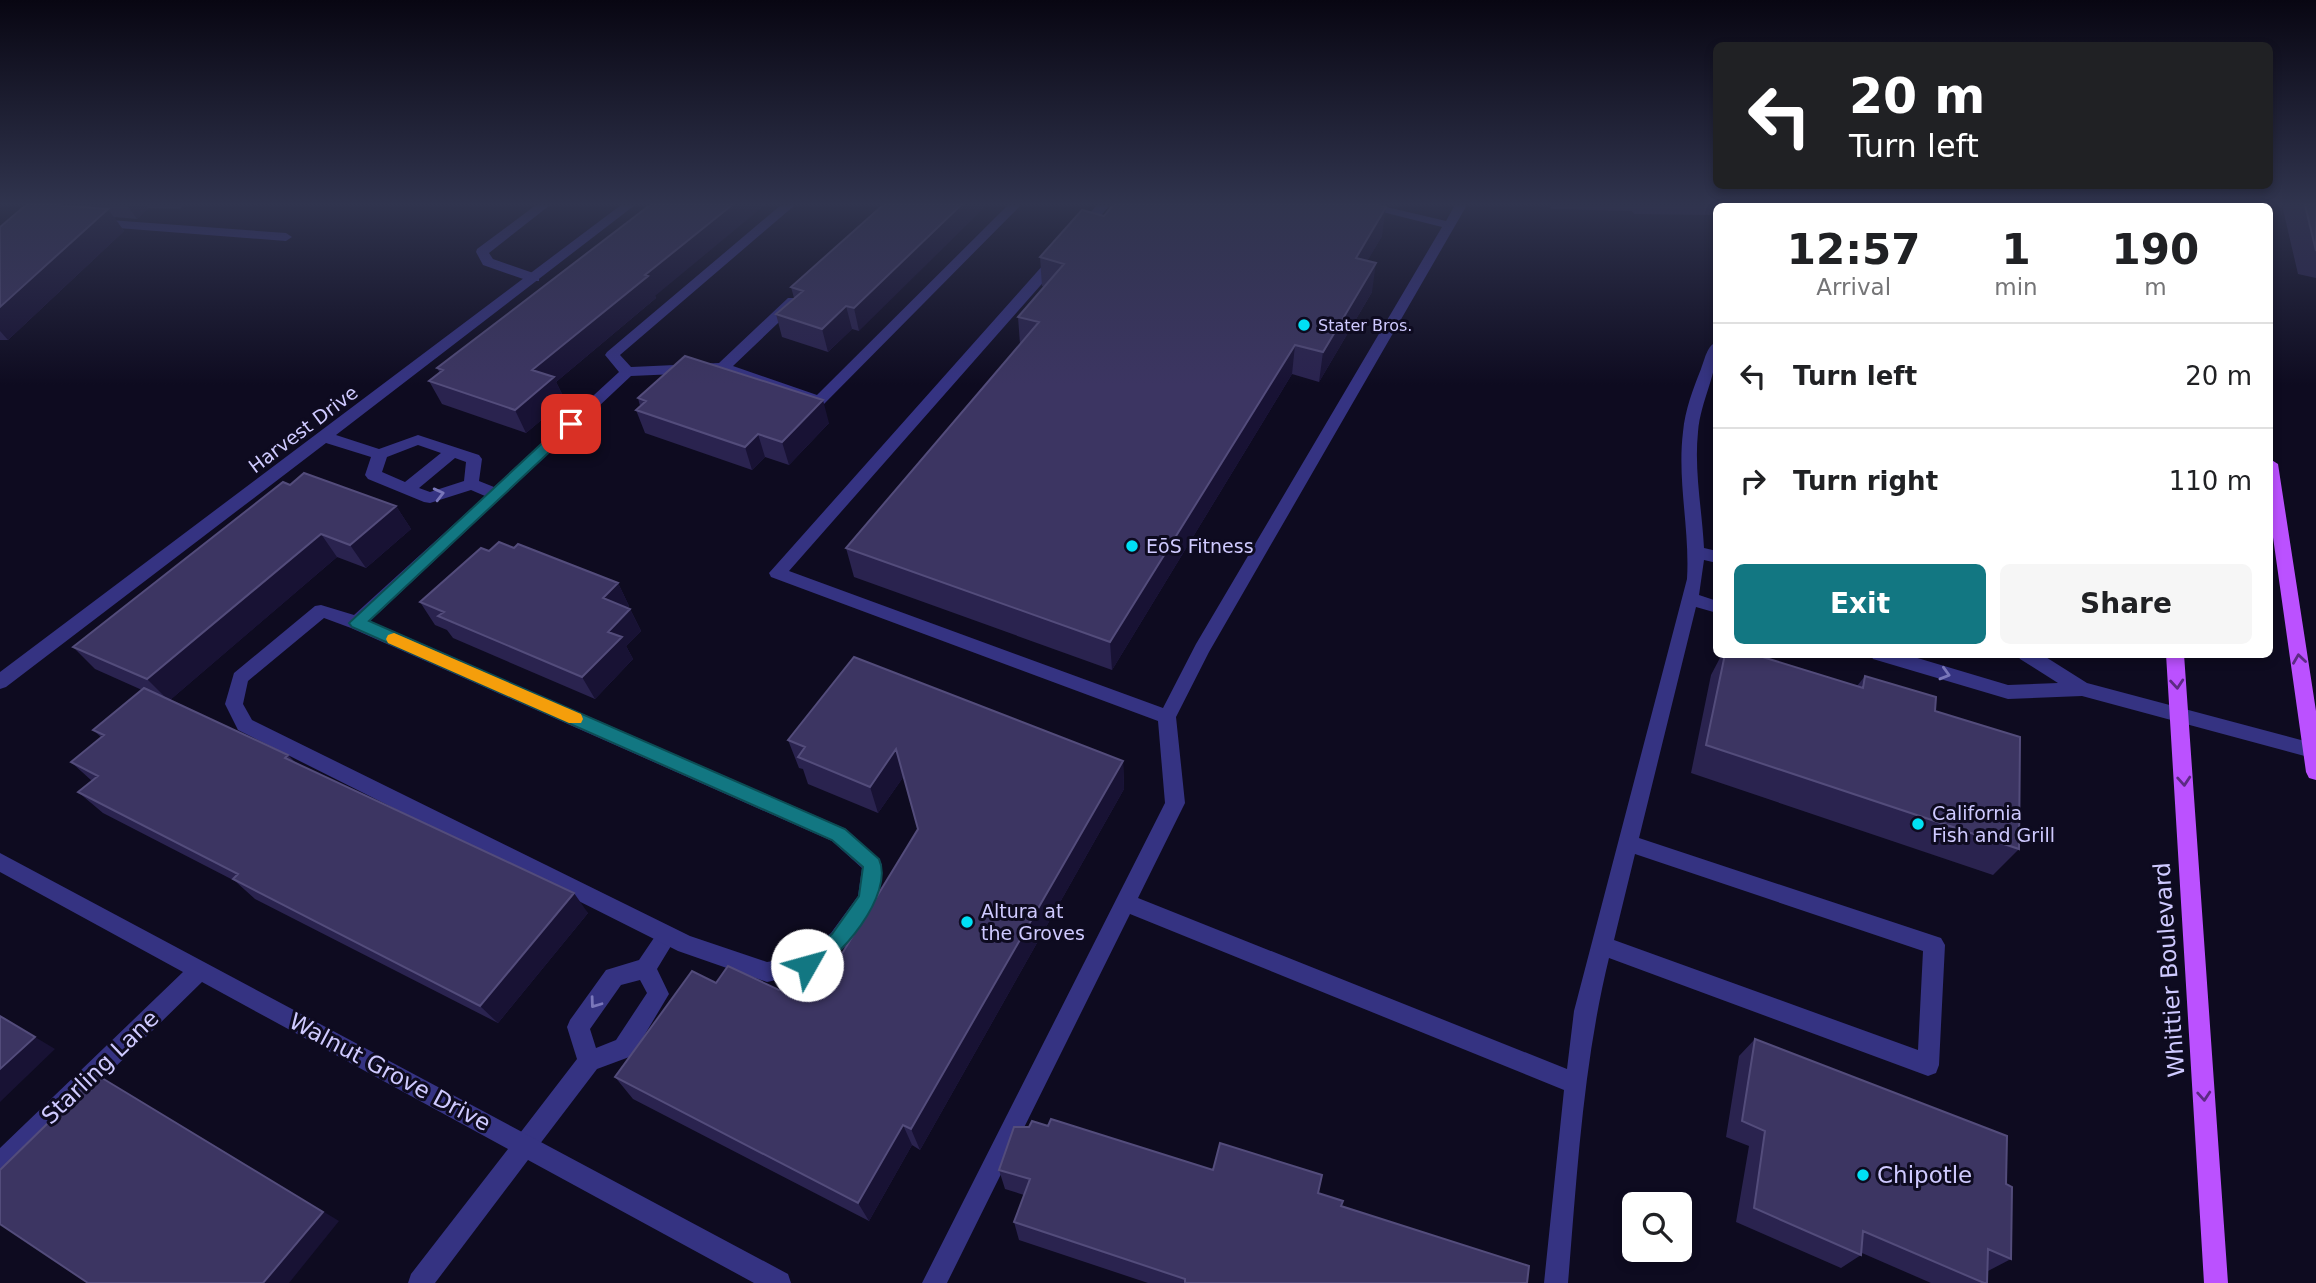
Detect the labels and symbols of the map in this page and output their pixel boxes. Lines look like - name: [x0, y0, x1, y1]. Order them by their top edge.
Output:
- place label: Stater Bros.: [1318, 316, 1412, 335]
- marker: Stater Bros.: [1296, 317, 1312, 333]
- street label: Harvest Drive: [244, 381, 362, 477]
- pin: [541, 394, 601, 454]
- one-way arrow: [433, 488, 445, 502]
- place label: EōS Fitness: [1146, 535, 1254, 557]
- marker: EōS Fitness: [1124, 538, 1140, 554]
- one-way arrow: [2291, 653, 2306, 665]
- one-way arrow: [1938, 665, 1950, 680]
- one-way arrow: [2169, 679, 2184, 690]
- one-way arrow: [2176, 776, 2191, 787]
- place label: California Fish and Grill: [1932, 802, 2055, 846]
- marker: California Fish and Grill: [1910, 816, 1926, 832]
- street label: Whittier Boulevard: [2149, 862, 2189, 1078]
- place label: Altura at the Groves: [981, 900, 1085, 944]
- marker: Altura at the Groves: [959, 914, 975, 930]
- position arrow: [770, 928, 844, 1002]
- one-way arrow: [591, 995, 603, 1008]
- street label: Starling Lane: [36, 1005, 164, 1129]
- street label: Walnut Grove Drive: [285, 1008, 495, 1136]
- one-way arrow: [2196, 1091, 2211, 1102]
- place label: Chipotle: [1877, 1162, 1972, 1188]
- marker: Chipotle: [1855, 1167, 1871, 1183]

